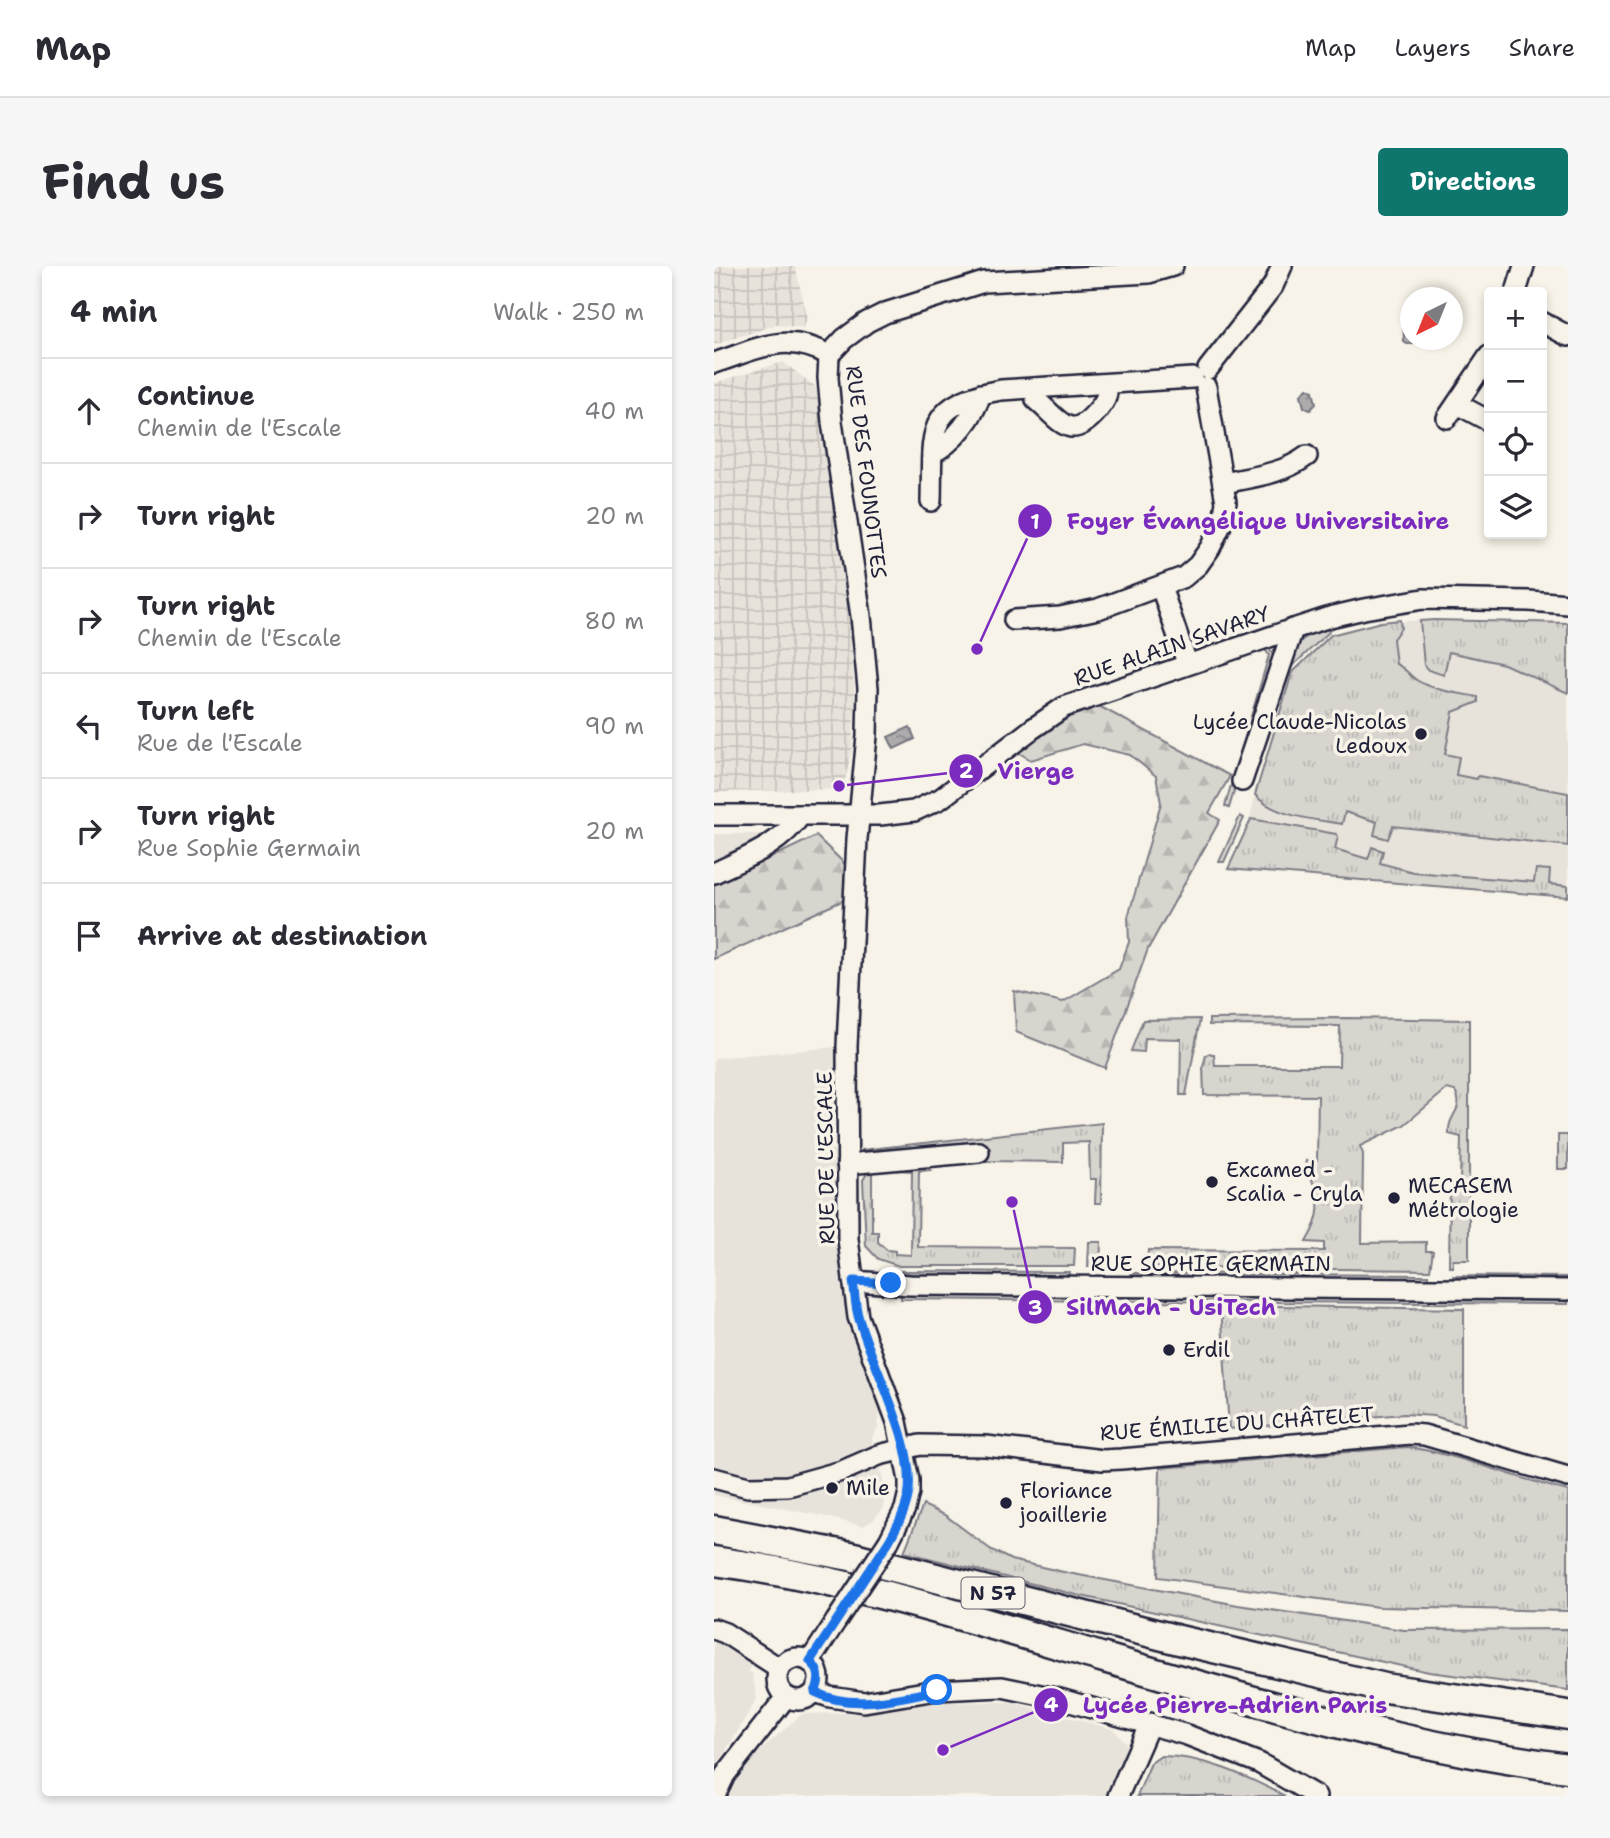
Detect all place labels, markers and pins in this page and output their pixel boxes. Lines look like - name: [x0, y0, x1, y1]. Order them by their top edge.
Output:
- callout: Foyer Évangélique Universitaire: [1018, 499, 1463, 543]
- place label: Lycée Claude-Nicolas Ledoux: [1193, 708, 1407, 760]
- marker: Lycée Claude-Nicolas Ledoux: [1413, 726, 1429, 742]
- callout: Vierge: [948, 749, 1088, 793]
- place label: Excamed - Scalia - Cryla: [1226, 1156, 1363, 1208]
- place label: MECASEM Métrologie: [1408, 1172, 1519, 1224]
- marker: Excamed - Scalia - Cryla: [1204, 1174, 1220, 1190]
- marker: MECASEM Métrologie: [1386, 1190, 1402, 1206]
- callout: SilMach - UsiTech: [1017, 1285, 1290, 1329]
- place label: Erdil: [1183, 1336, 1230, 1364]
- marker: Erdil: [1161, 1342, 1177, 1358]
- place label: Mile: [846, 1474, 890, 1502]
- place label: Floriance joaillerie: [1019, 1477, 1113, 1529]
- marker: Mile: [824, 1480, 840, 1496]
- marker: Floriance joaillerie: [998, 1495, 1014, 1511]
- callout: Lycée Pierre-Adrien Paris: [1033, 1683, 1401, 1727]

